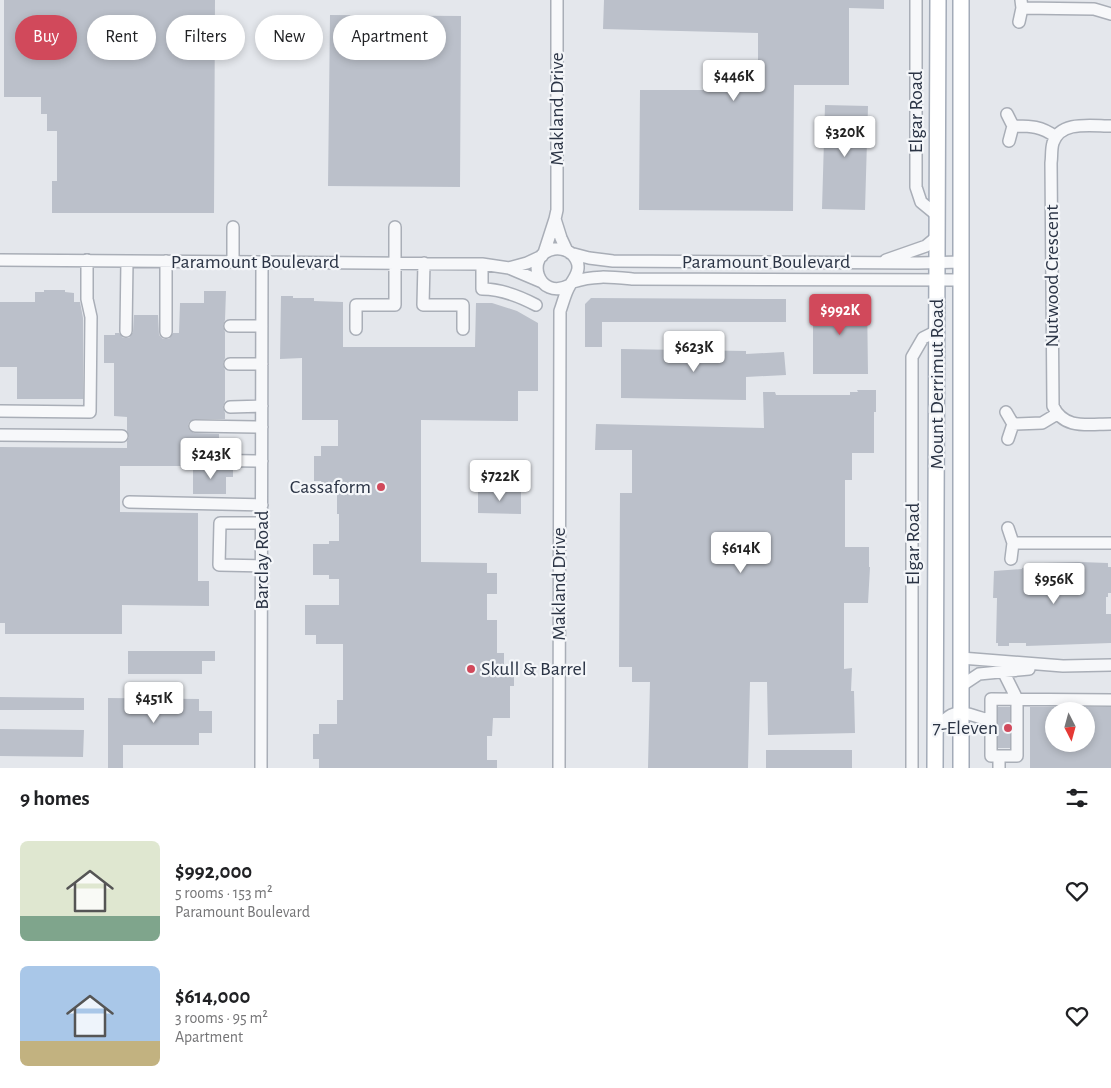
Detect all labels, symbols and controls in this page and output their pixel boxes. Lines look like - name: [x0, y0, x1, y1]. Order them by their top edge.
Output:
- chip: Buy: [15, 15, 77, 60]
- chip: Rent: [87, 15, 156, 60]
- chip: Filters: [166, 15, 245, 60]
- chip: New: [255, 15, 323, 60]
- chip: Apartment: [333, 15, 446, 60]
- street label: Makland Drive: [547, 52, 567, 166]
- pin: $446K: [699, 59, 769, 102]
- text: $446K: [714, 68, 754, 84]
- street label: Elgar Road: [906, 71, 926, 153]
- pin: $320K: [810, 116, 880, 158]
- text: $320K: [825, 124, 865, 140]
- street label: Nutwood Crescent: [1042, 204, 1062, 348]
- street label: Paramount Boulevard: [171, 252, 339, 272]
- street label: Paramount Boulevard: [682, 252, 850, 272]
- pin: $992K: [805, 294, 875, 336]
- street label: Mount Derrimut Road: [927, 299, 947, 469]
- text: $992K: [820, 302, 860, 318]
- pin: $623K: [659, 330, 729, 373]
- text: $623K: [675, 339, 713, 355]
- pin: $243K: [176, 438, 246, 480]
- text: $243K: [191, 446, 231, 462]
- pin: $722K: [465, 460, 535, 502]
- text: $722K: [481, 468, 519, 484]
- place label: Cassaform: [290, 477, 371, 497]
- marker: Cassaform: [375, 481, 387, 493]
- street label: Elgar Road: [903, 503, 923, 585]
- street label: Barclay Road: [252, 510, 272, 610]
- street label: Makland Drive: [549, 527, 569, 641]
- pin: $614K: [706, 532, 776, 574]
- text: $614K: [722, 540, 760, 556]
- pin: $956K: [1019, 562, 1089, 605]
- text: $956K: [1035, 571, 1073, 587]
- place label: Skull & Barrel: [481, 659, 587, 679]
- marker: Skull & Barrel: [465, 663, 477, 675]
- pin: $451K: [119, 682, 189, 724]
- text: $451K: [135, 690, 173, 706]
- north arrow: [1045, 702, 1095, 752]
- map controls: [1045, 702, 1095, 752]
- place label: 7-Eleven: [933, 718, 998, 738]
- marker: 7-Eleven: [1002, 722, 1014, 734]
- icon: filters: [1063, 784, 1091, 812]
- text: 9 homes: [20, 788, 90, 809]
- icon: home: [60, 861, 120, 921]
- text: $992,000: [175, 861, 252, 882]
- icon: heart: [1063, 877, 1091, 905]
- text: 5 rooms · 153 m²: [175, 885, 273, 901]
- text: Paramount Boulevard: [175, 904, 310, 920]
- icon: home: [60, 986, 120, 1046]
- text: $614,000: [175, 986, 250, 1007]
- icon: heart: [1063, 1002, 1091, 1030]
- text: 3 rooms · 95 m²: [175, 1010, 268, 1026]
- text: Apartment: [175, 1029, 243, 1045]

